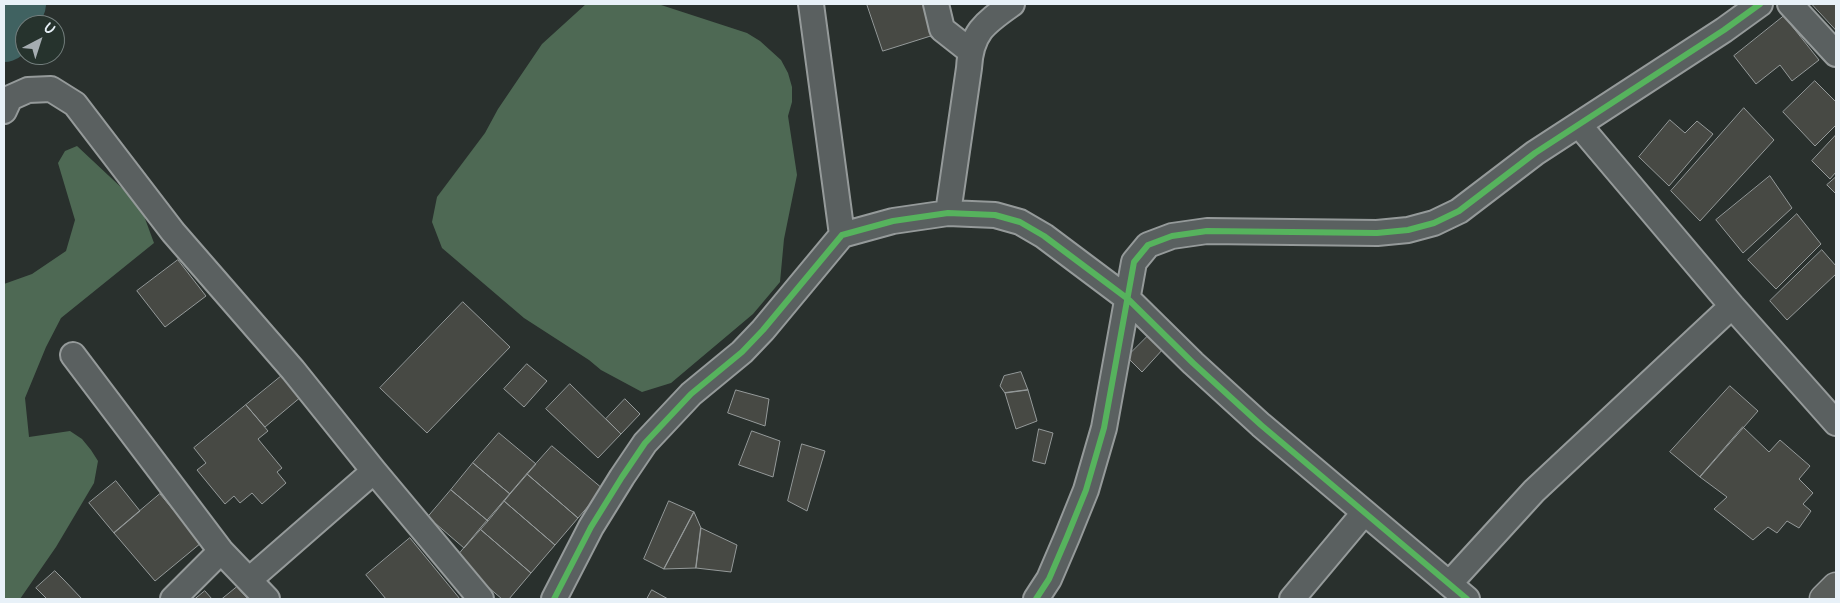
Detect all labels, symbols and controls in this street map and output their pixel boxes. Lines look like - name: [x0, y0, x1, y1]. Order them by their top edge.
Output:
- north arrow: [15, 15, 65, 65]
- text: U: [40, 19, 58, 38]

